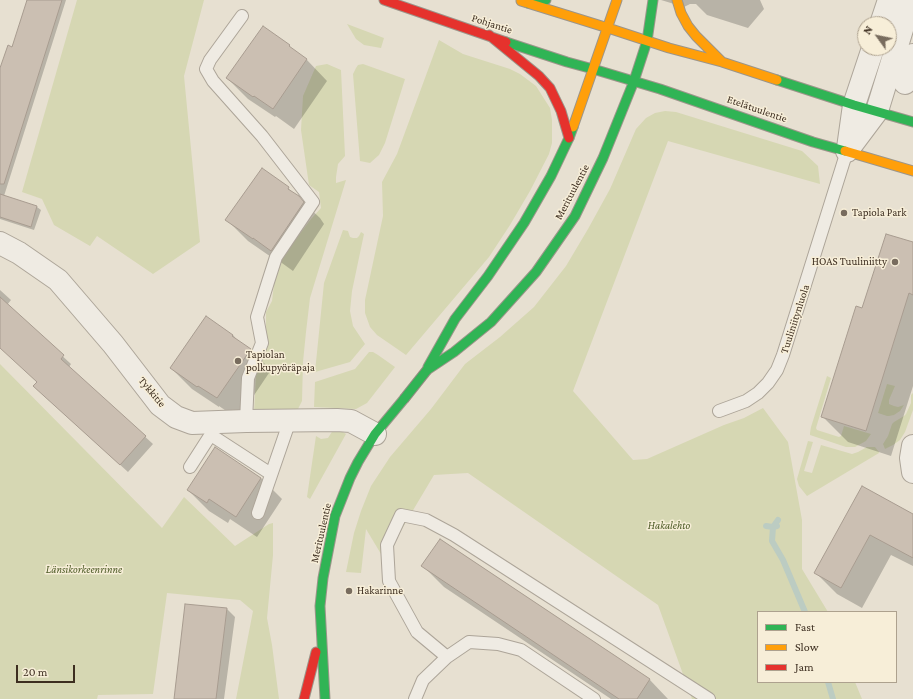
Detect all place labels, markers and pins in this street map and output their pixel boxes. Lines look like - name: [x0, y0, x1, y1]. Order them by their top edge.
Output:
- place label: Tapiola Park: [852, 206, 906, 220]
- marker: Tapiola Park: [839, 208, 849, 218]
- place label: HOAS Tuuliniitty: [812, 255, 887, 269]
- marker: HOAS Tuuliniitty: [890, 257, 900, 267]
- place label: Tapiolan polkupyöräpaja: [246, 348, 315, 374]
- marker: Tapiolan polkupyöräpaja: [233, 356, 243, 366]
- place label: Hakarinne: [357, 584, 403, 598]
- marker: Hakarinne: [344, 586, 354, 596]

